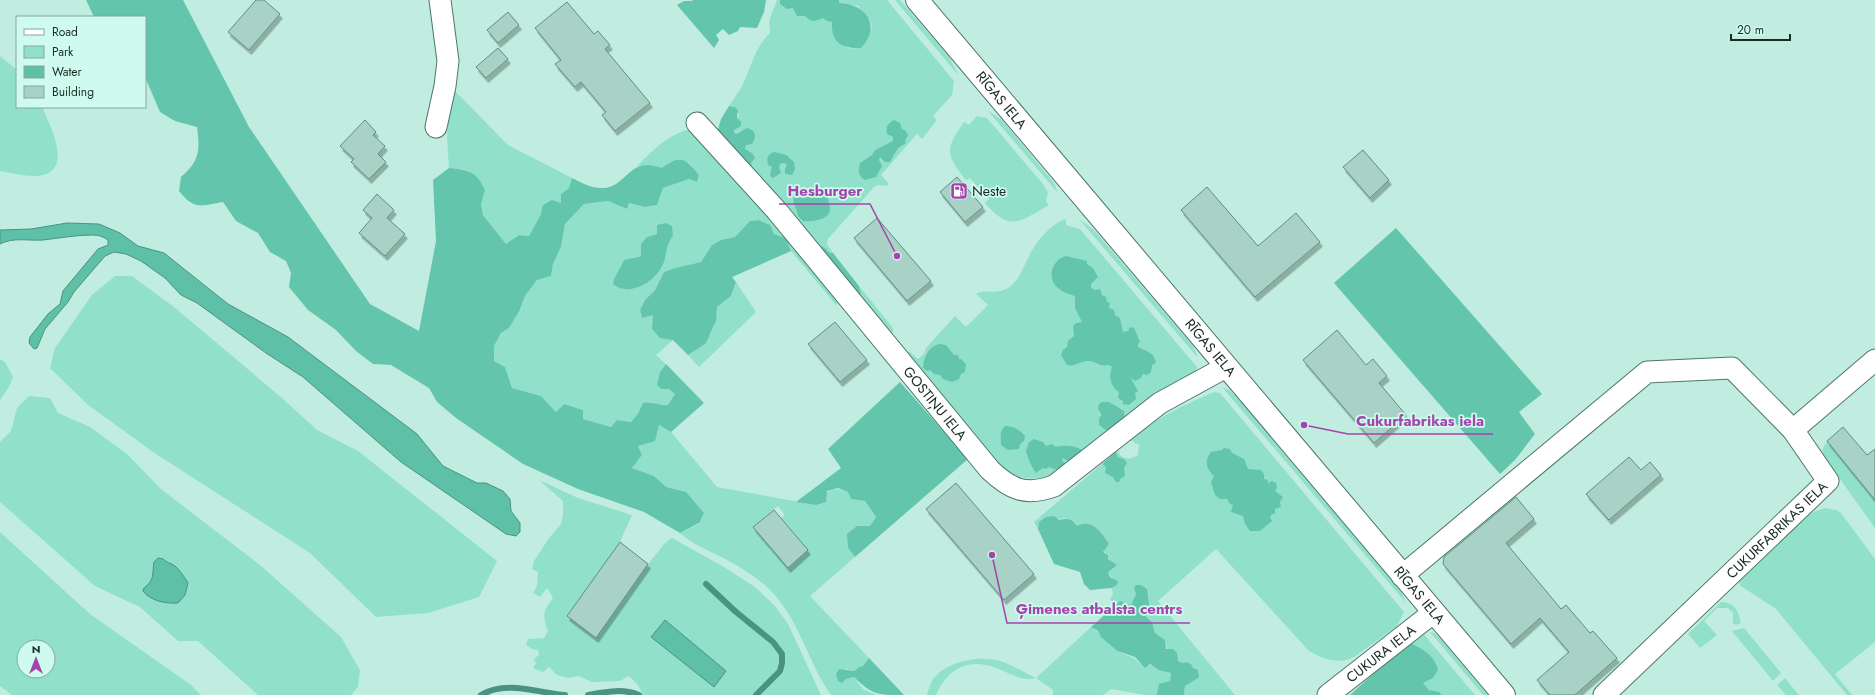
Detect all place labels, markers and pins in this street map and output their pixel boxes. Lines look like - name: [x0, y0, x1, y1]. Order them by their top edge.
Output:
- callout: Hesburger: [779, 177, 870, 204]
- fuel station icon: Neste: [949, 181, 969, 201]
- place label: Neste: [972, 181, 1006, 201]
- callout: Cukurfabrikas iela: [1348, 407, 1493, 434]
- callout: Ģimenes atbalsta centrs: [1007, 596, 1190, 623]

